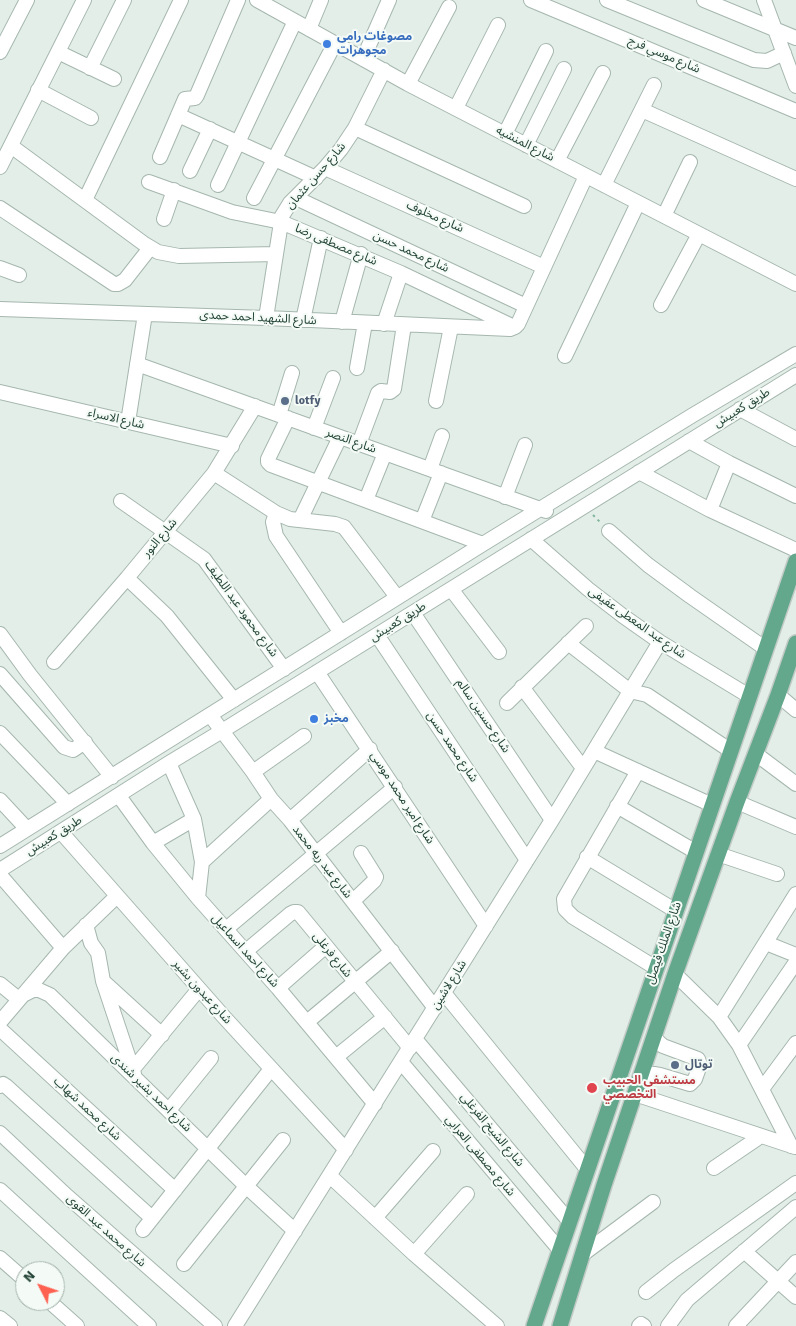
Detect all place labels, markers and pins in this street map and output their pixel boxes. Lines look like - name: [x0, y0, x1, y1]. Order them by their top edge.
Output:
- place label: مصوغات رامى مجوهرات: [337, 30, 412, 58]
- marker: مصوغات رامى مجوهرات: [321, 38, 333, 50]
- place label: lotfy: [295, 394, 320, 408]
- marker: lotfy: [279, 395, 291, 407]
- place label: مخبز: [324, 712, 349, 726]
- marker: مخبز: [308, 713, 320, 725]
- place label: توتال: [685, 1058, 713, 1072]
- marker: توتال: [669, 1059, 681, 1071]
- place label: مستشفى الحبيب التخصصي: [603, 1074, 696, 1102]
- marker: مستشفى الحبيب التخصصي: [585, 1081, 599, 1095]

